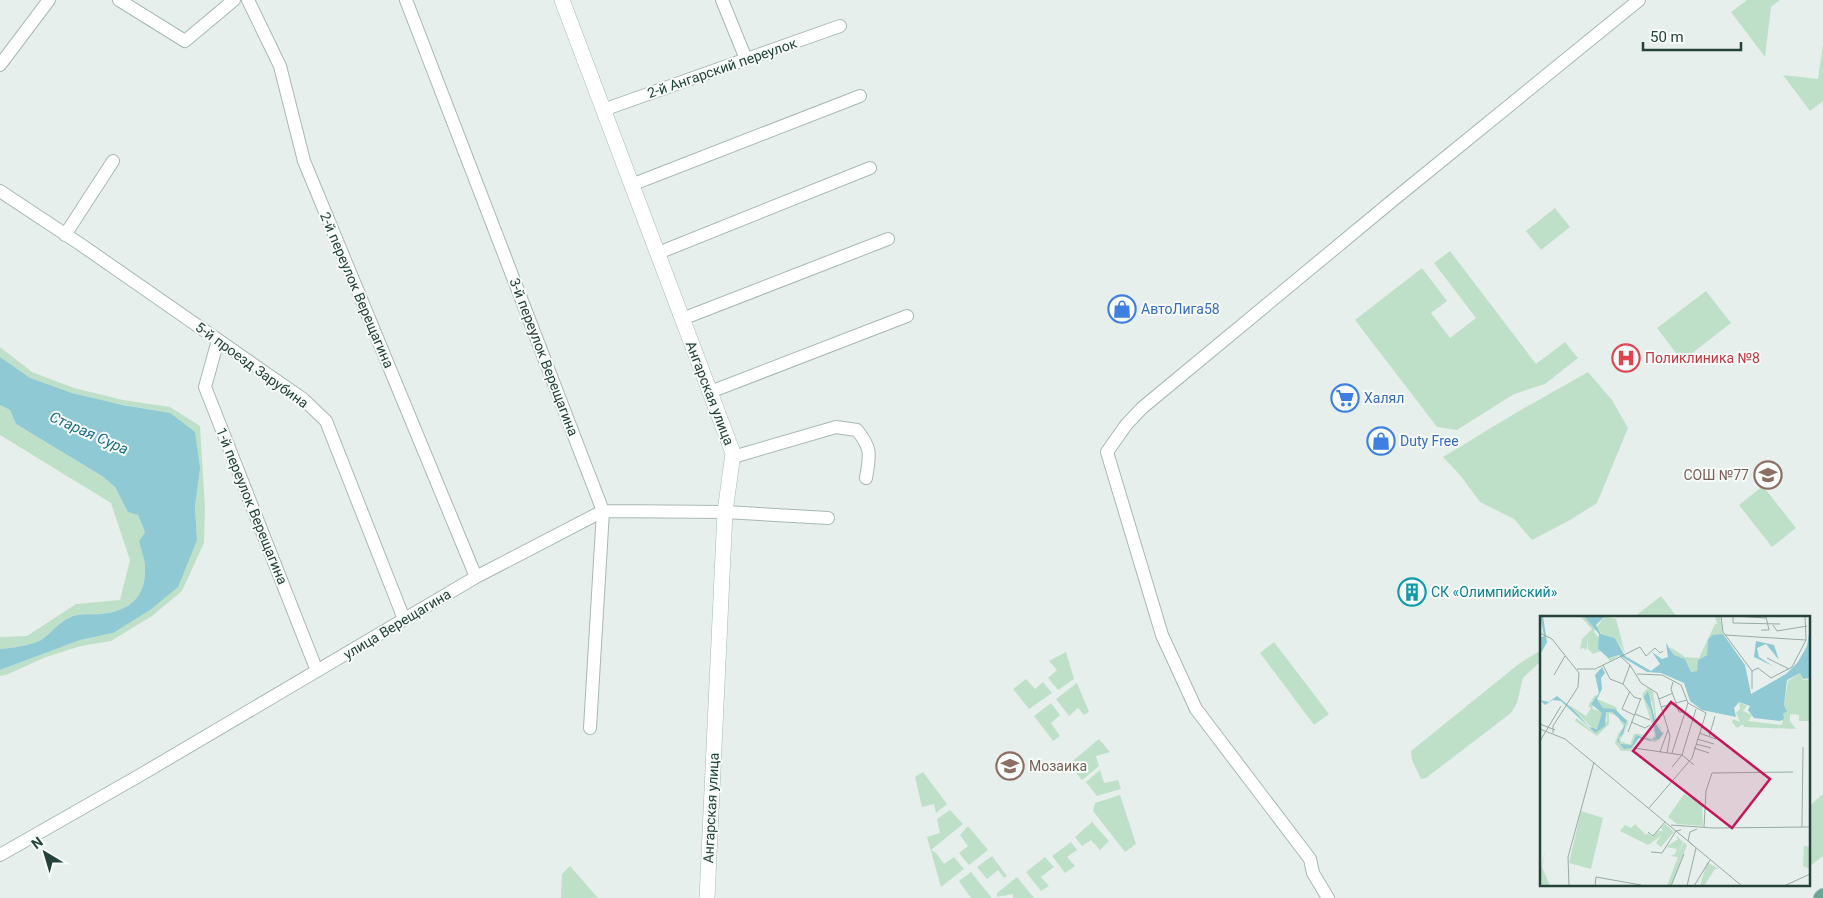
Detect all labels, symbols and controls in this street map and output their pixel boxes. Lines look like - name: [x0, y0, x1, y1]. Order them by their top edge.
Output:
- scale bar: [1643, 20, 1740, 52]
- text: 50 m: [1650, 28, 1684, 46]
- street label: 2-й Ангарский переулок: [645, 35, 799, 101]
- street label: 2-й переулок Верещагина: [317, 210, 397, 370]
- street label: 3-й переулок Верещагина: [506, 276, 582, 438]
- shop icon: АвтоЛига58: [1107, 294, 1137, 324]
- place label: АвтоЛига58: [1141, 301, 1220, 317]
- street label: 5-й проезд Зарубина: [193, 319, 311, 411]
- street label: Ангарская улица: [683, 338, 737, 448]
- hospital icon: Поликлиника №8: [1611, 343, 1641, 373]
- place label: Поликлиника №8: [1645, 350, 1760, 366]
- supermarket icon: Халял: [1330, 383, 1360, 413]
- place label: Халял: [1364, 390, 1404, 406]
- water label: Старая Сура: [47, 408, 131, 458]
- street label: 1-й переулок Верещагина: [213, 425, 291, 587]
- shop icon: Duty Free: [1366, 426, 1396, 456]
- place label: Duty Free: [1400, 433, 1459, 449]
- school or university icon: СОШ №77: [1753, 460, 1783, 490]
- place label: СОШ №77: [1683, 467, 1749, 483]
- building icon: СК «Олимпийский»: [1397, 577, 1427, 607]
- place label: СК «Олимпийский»: [1431, 584, 1558, 600]
- street label: улица Верещагина: [341, 586, 453, 662]
- inset map: [1540, 616, 1810, 886]
- school or university icon: Мозаика: [995, 751, 1025, 781]
- street label: Ангарская улица: [700, 752, 722, 864]
- place label: Мозаика: [1029, 758, 1087, 774]
- north arrow: [20, 828, 70, 878]
- text: N: [28, 833, 46, 852]

